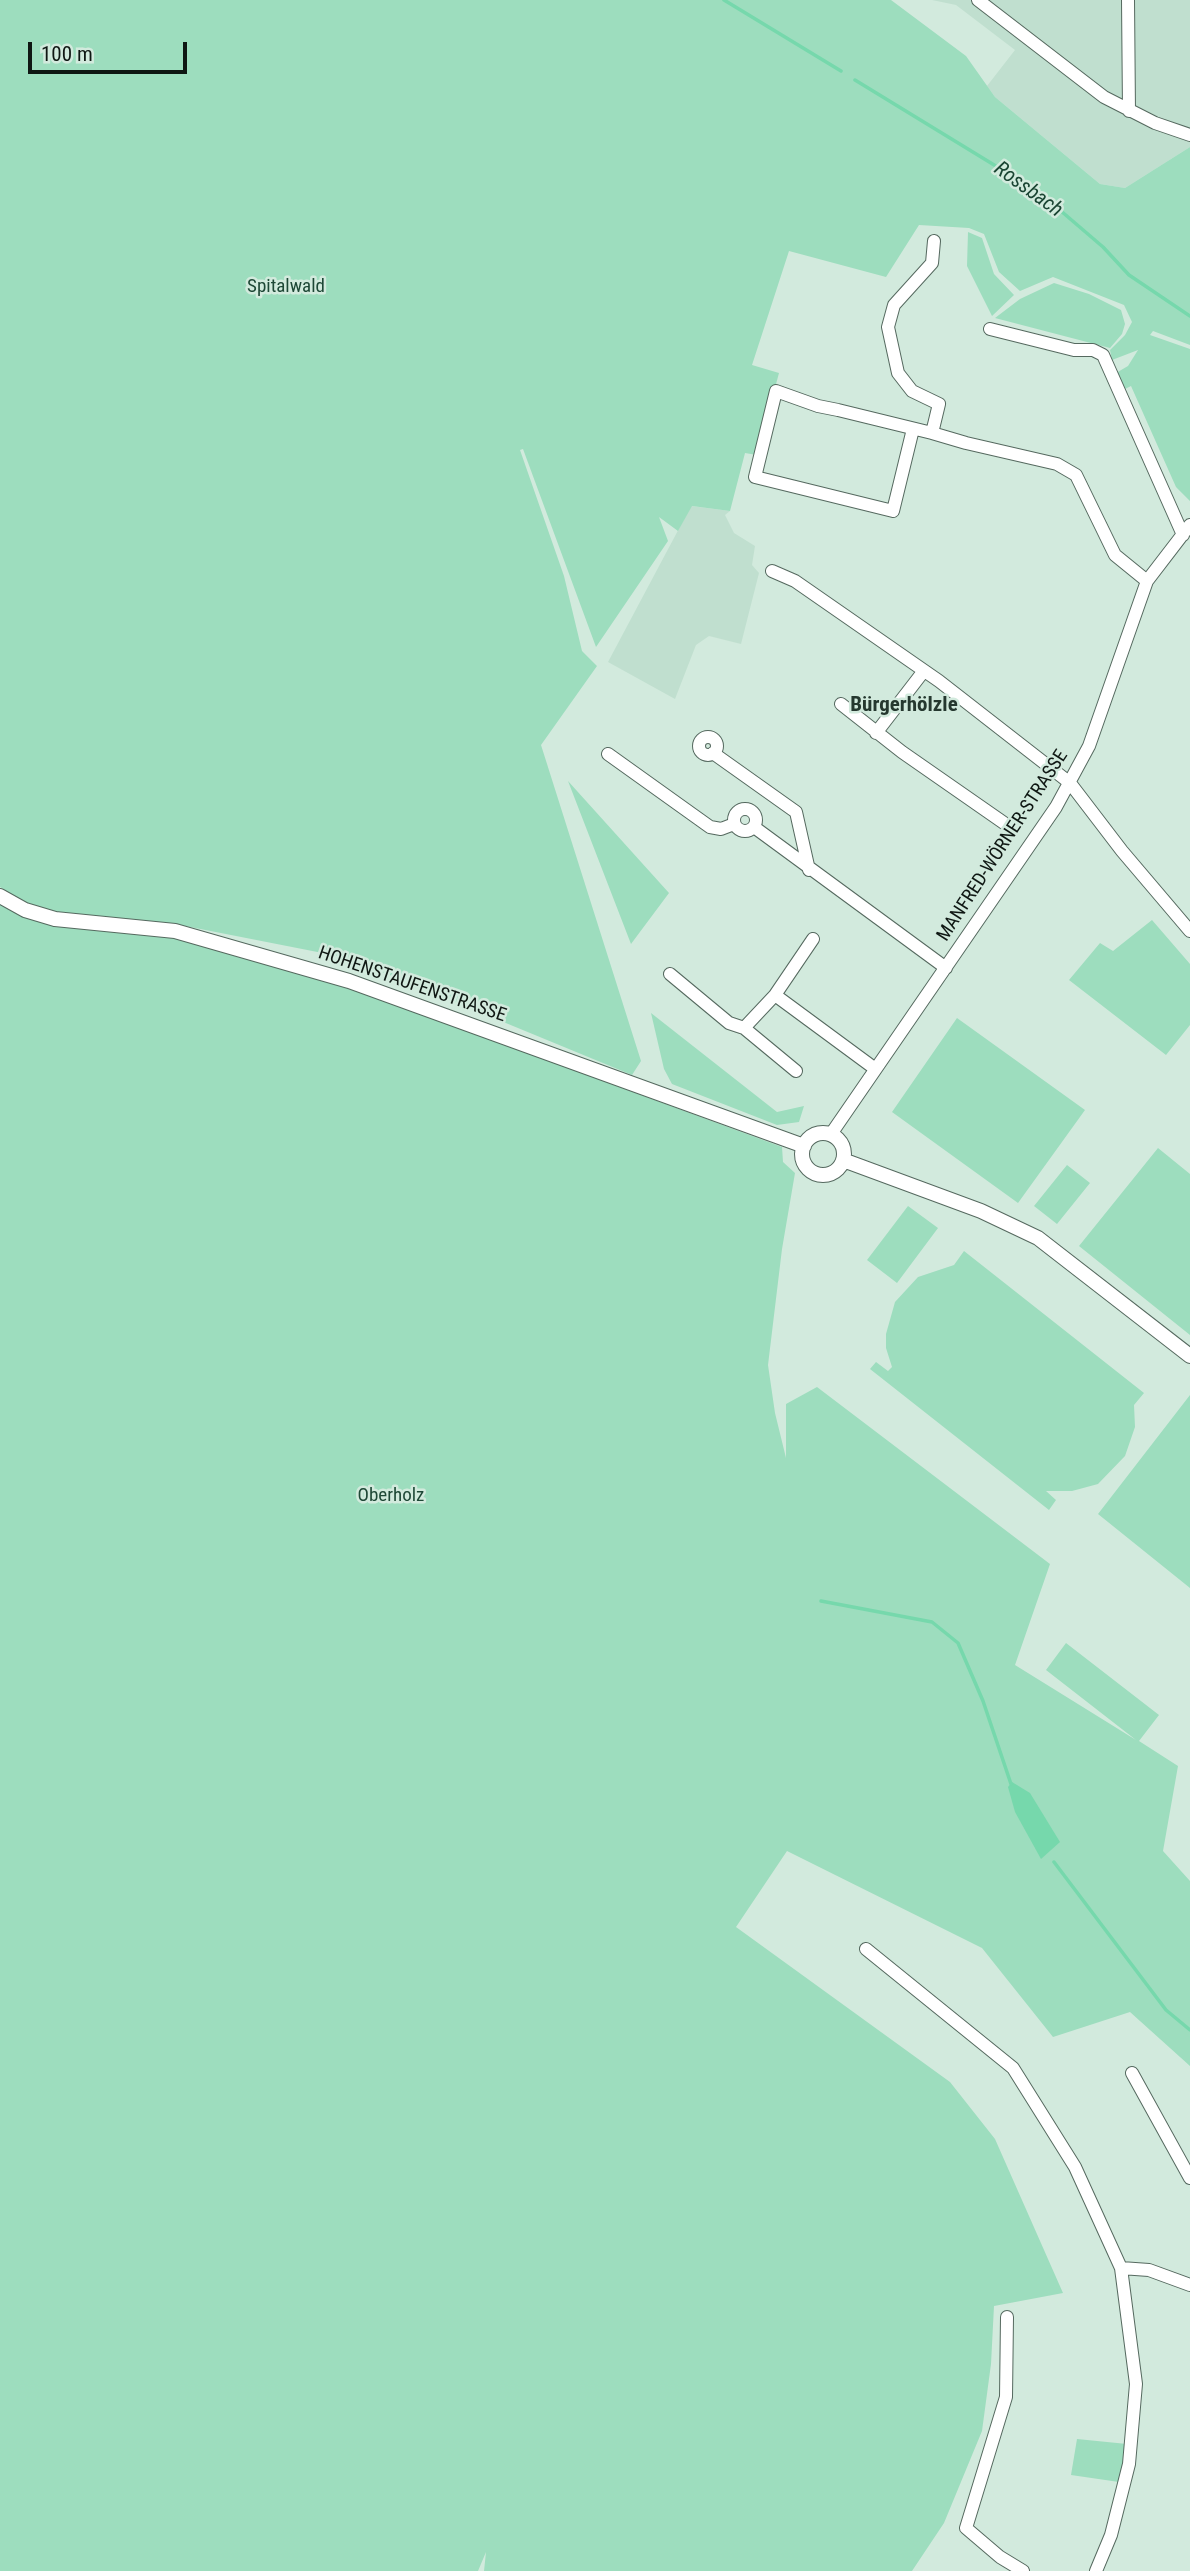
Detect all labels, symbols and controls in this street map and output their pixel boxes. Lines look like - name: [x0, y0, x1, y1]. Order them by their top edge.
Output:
- scale bar: [32, 28, 191, 72]
- text: 100 m: [41, 42, 93, 66]
- water label: Rossbach: [989, 157, 1067, 223]
- park label: Spitalwald: [247, 276, 325, 298]
- district label: Bürgerhölzle: [850, 693, 958, 719]
- street label: MANFRED-WÖRNER-STRASSE: [933, 746, 1073, 946]
- street label: HOHENSTAUFENSTRASSE: [315, 942, 509, 1028]
- park label: Oberholz: [358, 1485, 424, 1507]

